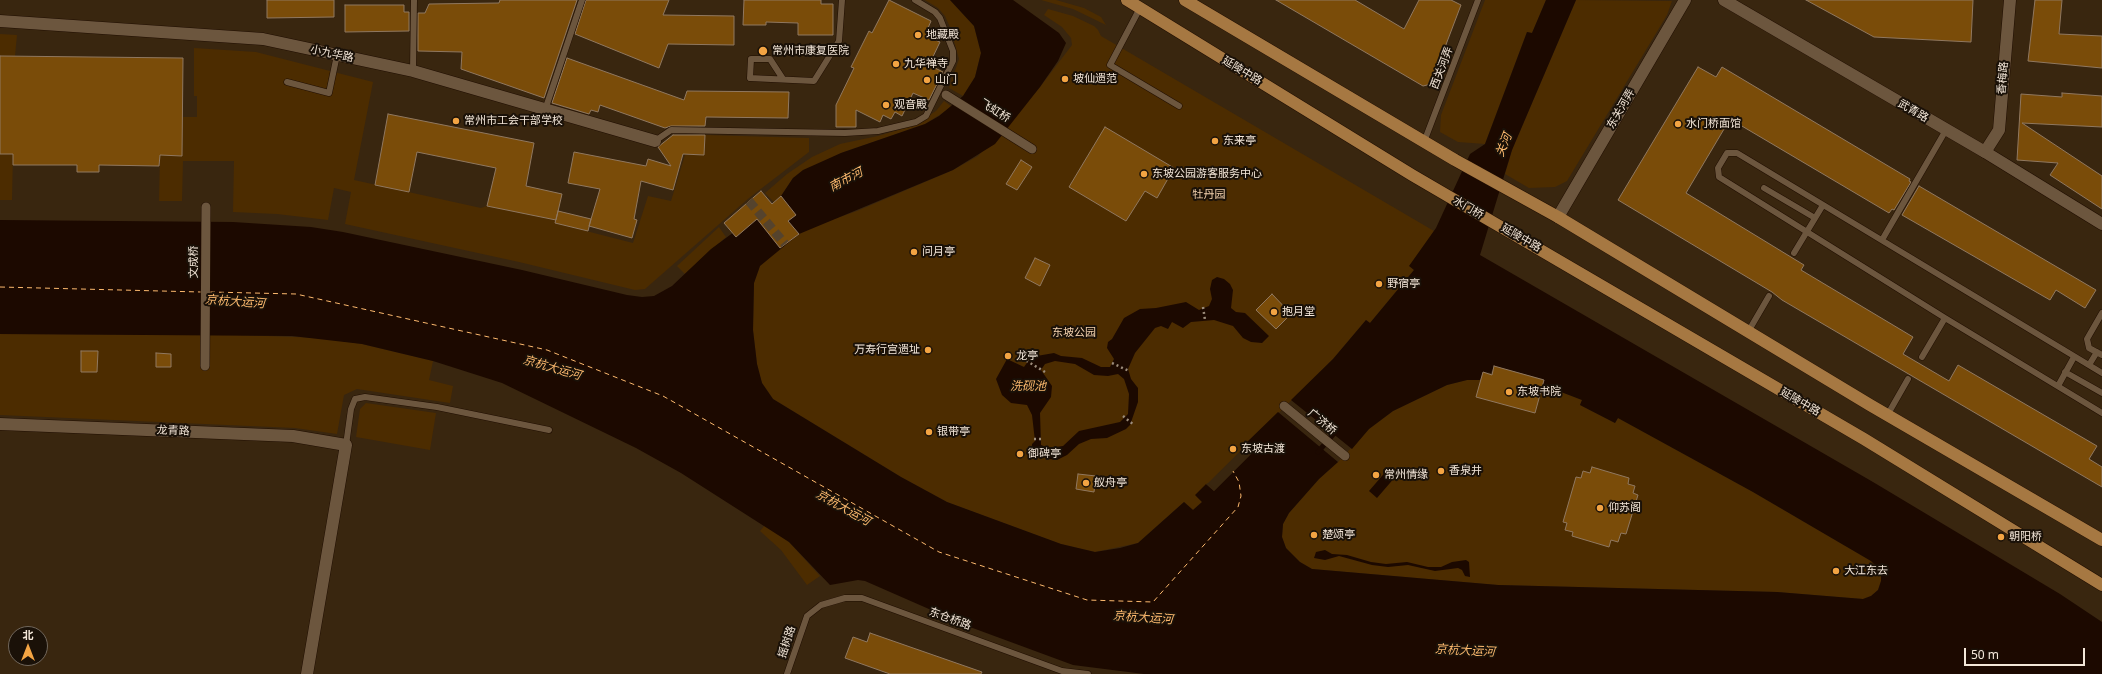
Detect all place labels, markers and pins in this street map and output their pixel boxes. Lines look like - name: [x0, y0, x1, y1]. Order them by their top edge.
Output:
- place label: 地藏殿: [926, 28, 959, 42]
- marker: 地藏殿: [913, 30, 923, 40]
- place label: 常州市康复医院: [772, 44, 849, 58]
- marker: 常州市康复医院: [757, 45, 769, 57]
- place label: 九华禅寺: [904, 57, 948, 71]
- marker: 九华禅寺: [891, 59, 901, 69]
- place label: 坡仙遗范: [1073, 72, 1117, 86]
- place label: 山门: [935, 73, 957, 87]
- marker: 坡仙遗范: [1060, 74, 1070, 84]
- marker: 山门: [922, 75, 932, 85]
- place label: 观音殿: [894, 98, 927, 112]
- marker: 观音殿: [881, 100, 891, 110]
- place label: 常州市工会干部学校: [464, 114, 563, 128]
- marker: 常州市工会干部学校: [451, 116, 461, 126]
- place label: 水门桥面馆: [1686, 117, 1741, 131]
- marker: 水门桥面馆: [1673, 119, 1683, 129]
- place label: 东来亭: [1223, 134, 1256, 148]
- marker: 东来亭: [1210, 136, 1220, 146]
- place label: 东坡公园游客服务中心: [1152, 167, 1262, 181]
- marker: 东坡公园游客服务中心: [1139, 169, 1149, 179]
- place label: 问月亭: [922, 245, 955, 259]
- marker: 问月亭: [909, 247, 919, 257]
- place label: 野宿亭: [1387, 277, 1420, 291]
- marker: 野宿亭: [1374, 279, 1384, 289]
- place label: 抱月堂: [1282, 305, 1315, 319]
- marker: 抱月堂: [1269, 307, 1279, 317]
- place label: 万寿行宫遗址: [854, 343, 920, 357]
- marker: 万寿行宫遗址: [923, 345, 933, 355]
- place label: 龙亭: [1016, 349, 1038, 363]
- marker: 龙亭: [1003, 351, 1013, 361]
- place label: 东坡书院: [1517, 385, 1561, 399]
- marker: 东坡书院: [1504, 387, 1514, 397]
- place label: 银带亭: [937, 425, 970, 439]
- marker: 银带亭: [924, 427, 934, 437]
- place label: 东坡古渡: [1241, 442, 1285, 456]
- marker: 东坡古渡: [1228, 444, 1238, 454]
- place label: 御碑亭: [1028, 447, 1061, 461]
- marker: 御碑亭: [1015, 449, 1025, 459]
- place label: 香泉井: [1449, 464, 1482, 478]
- marker: 香泉井: [1436, 466, 1446, 476]
- place label: 常州情缘: [1384, 468, 1428, 482]
- marker: 常州情缘: [1371, 470, 1381, 480]
- place label: 舣舟亭: [1094, 476, 1127, 490]
- marker: 舣舟亭: [1081, 478, 1091, 488]
- place label: 仰苏阁: [1608, 501, 1641, 515]
- marker: 仰苏阁: [1595, 503, 1605, 513]
- place label: 楚颂亭: [1322, 528, 1355, 542]
- marker: 楚颂亭: [1309, 530, 1319, 540]
- place label: 朝阳桥: [2009, 530, 2042, 544]
- marker: 朝阳桥: [1996, 532, 2006, 542]
- place label: 大江东去: [1844, 564, 1888, 578]
- marker: 大江东去: [1831, 566, 1841, 576]

